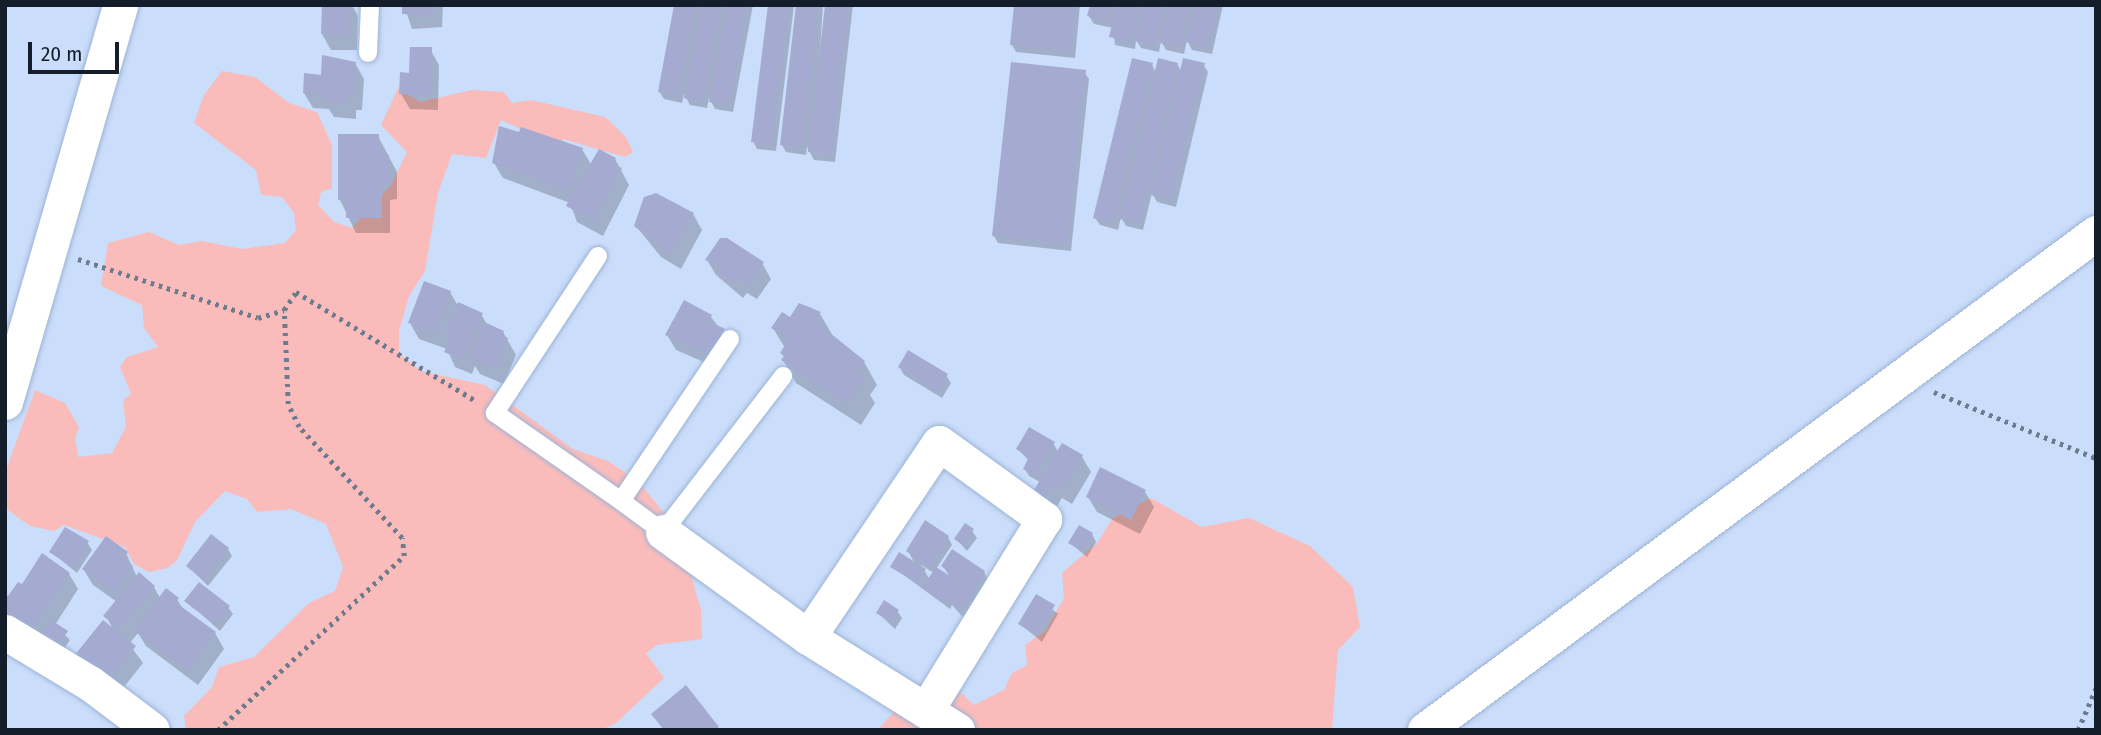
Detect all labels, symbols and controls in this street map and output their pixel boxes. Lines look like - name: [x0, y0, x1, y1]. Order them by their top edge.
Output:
- scale bar: [32, 28, 122, 72]
- text: 20 m: [41, 41, 82, 67]

